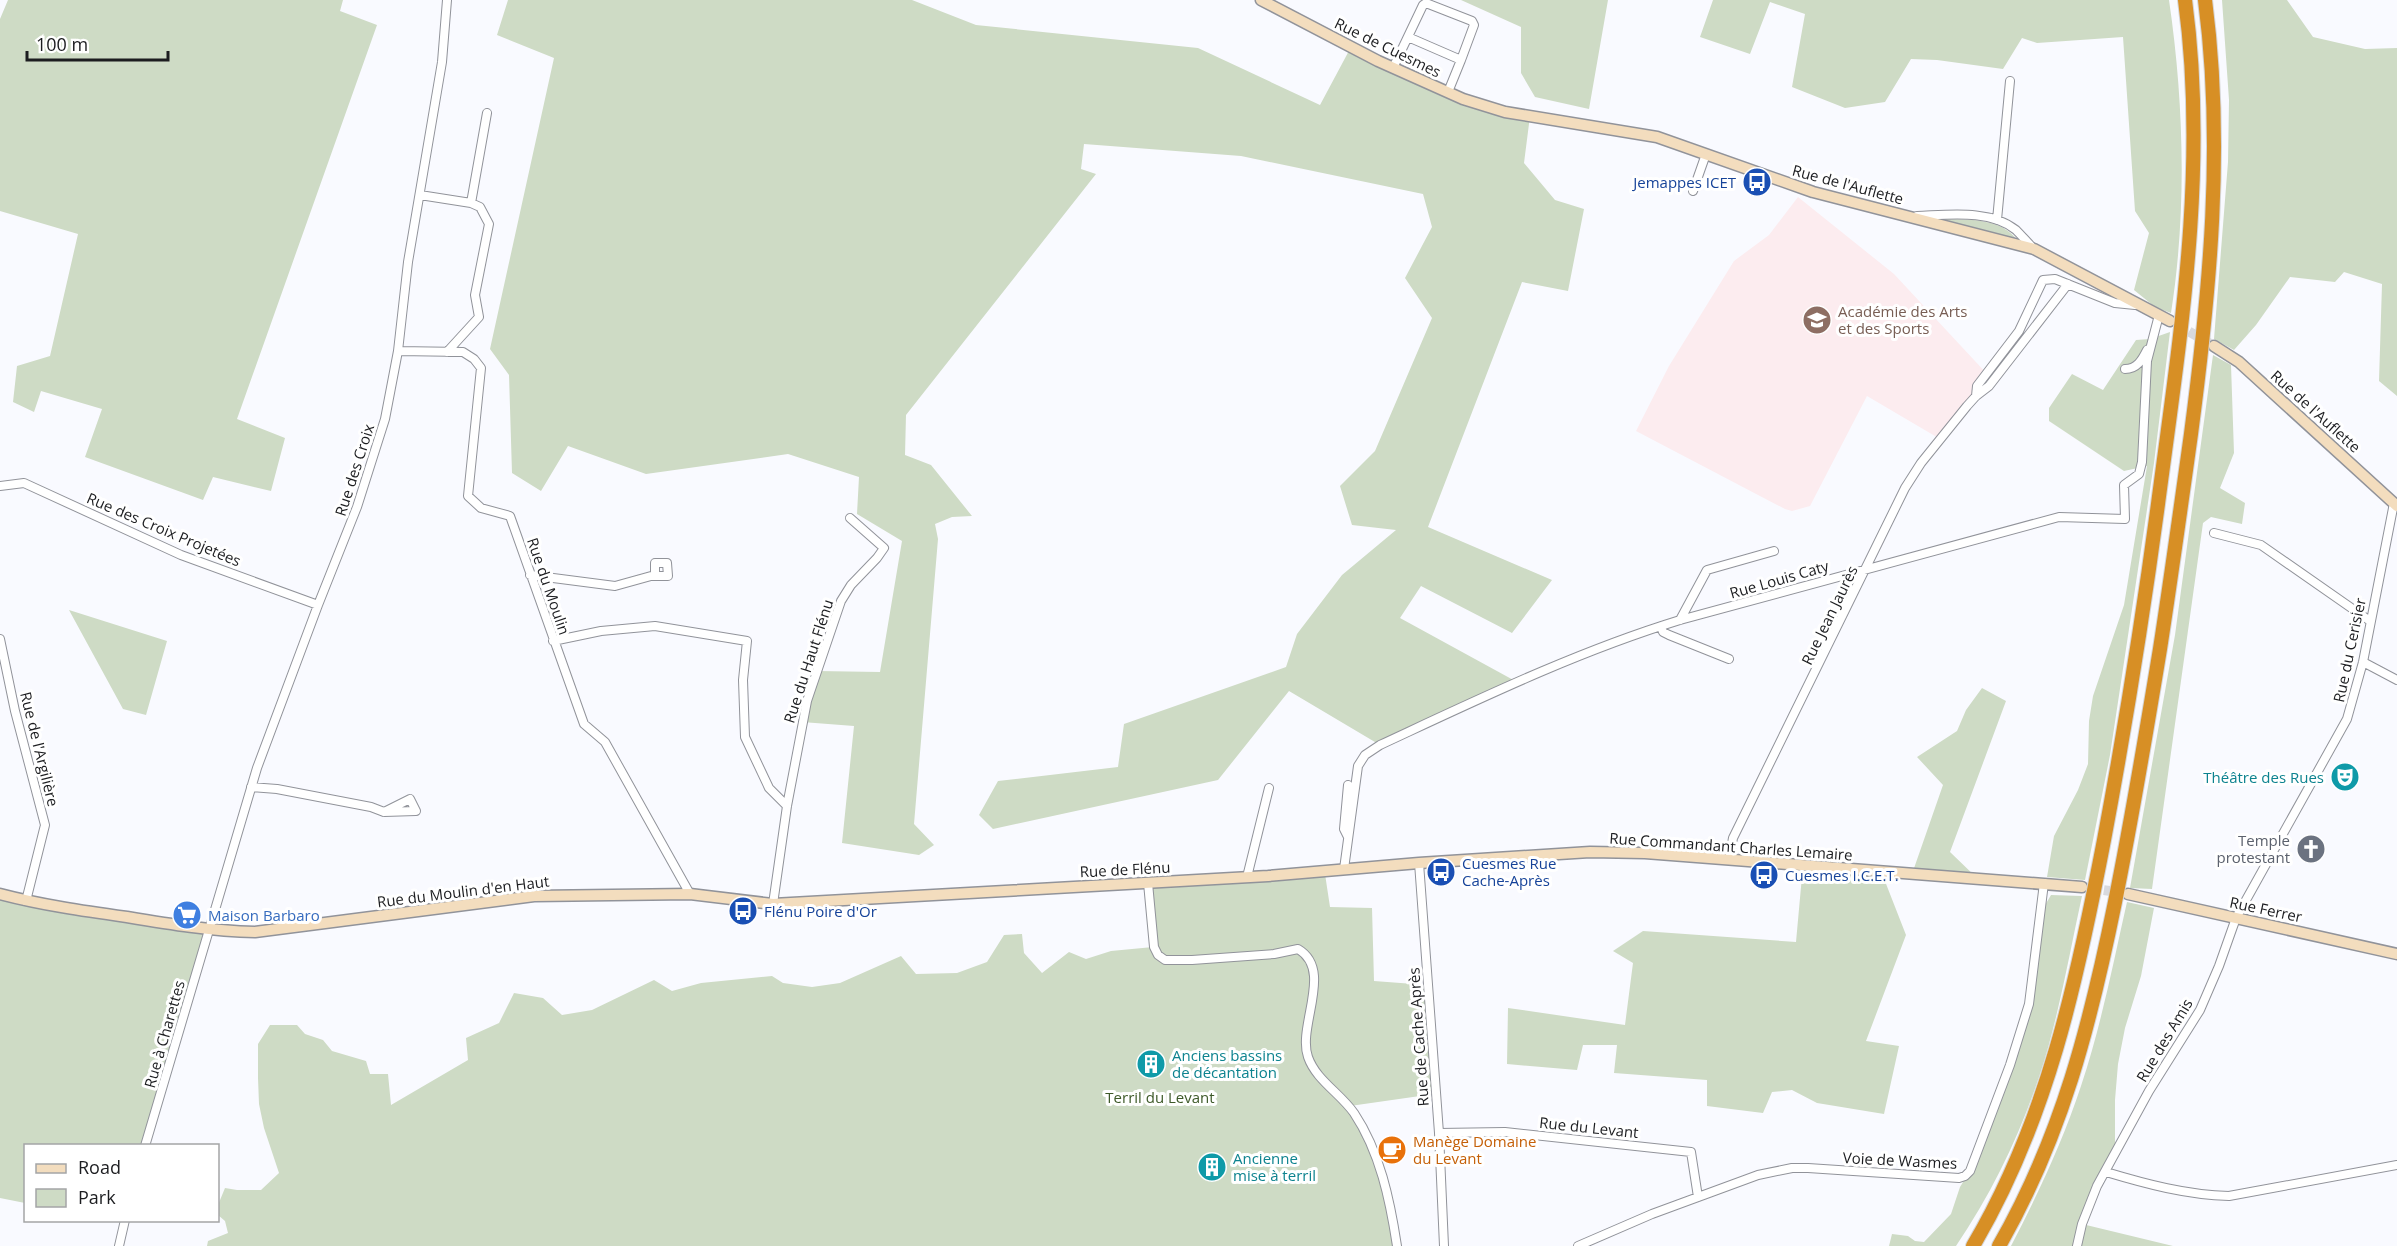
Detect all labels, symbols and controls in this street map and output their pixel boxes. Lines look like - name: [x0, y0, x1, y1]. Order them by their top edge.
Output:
- street label: Rue de Cuesmes: [1332, 13, 1444, 81]
- scale bar: [27, 24, 168, 62]
- text: 100 m: [36, 32, 88, 56]
- street label: Rue de l'Auflette: [1790, 160, 1906, 208]
- bus stop icon: Jemappes ICET: [1741, 166, 1773, 198]
- place label: Jemappes ICET: [1631, 172, 1737, 192]
- place label: Académie des Arts et des Sports: [1838, 301, 1967, 338]
- school or university icon: Académie des Arts et des Sports: [1801, 304, 1833, 336]
- street label: Rue de l'Auflette: [2267, 365, 2365, 457]
- street label: Rue des Croix: [330, 421, 378, 519]
- street label: Rue des Croix Projetées: [84, 488, 244, 570]
- street label: Rue du Moulin: [523, 535, 575, 637]
- street label: Rue Louis Caty: [1727, 555, 1831, 603]
- street label: Rue Jean Jaurès: [1796, 562, 1862, 668]
- street label: Rue du Haut Flénu: [779, 596, 837, 726]
- street label: Rue du Cerisier: [2328, 596, 2370, 704]
- street label: Rue de l'Argilière: [16, 690, 64, 808]
- theatre icon: Théâtre des Rues: [2329, 761, 2361, 793]
- place label: Théâtre des Rues: [2203, 767, 2324, 787]
- street label: Rue Commandant Charles Lemaire: [1609, 828, 1853, 864]
- place label: Temple protestant: [2217, 830, 2290, 867]
- church icon: Temple protestant: [2295, 833, 2327, 865]
- place label: Cuesmes Rue Cache-Après: [1462, 853, 1556, 890]
- bus stop icon: Cuesmes Rue Cache-Après: [1425, 856, 1457, 888]
- street label: Rue de Flénu: [1079, 857, 1171, 881]
- bus stop icon: Cuesmes I.C.E.T.: [1748, 859, 1780, 891]
- place label: Cuesmes I.C.E.T.: [1785, 865, 1899, 885]
- street label: Rue du Moulin d'en Haut: [376, 871, 550, 911]
- street label: Rue Ferrer: [2228, 892, 2304, 926]
- bus stop icon: Flénu Poire d'Or: [727, 895, 759, 927]
- supermarket icon: Maison Barbaro: [171, 899, 203, 931]
- place label: Flénu Poire d'Or: [764, 901, 877, 921]
- place label: Maison Barbaro: [208, 905, 320, 925]
- street label: Rue de Cache Après: [1403, 967, 1433, 1107]
- street label: Rue à Charettes: [139, 978, 189, 1090]
- street label: Rue des Amis: [2131, 995, 2197, 1085]
- place label: Anciens bassins de décantation: [1172, 1045, 1282, 1082]
- building icon: Anciens bassins de décantation: [1135, 1048, 1167, 1080]
- park label: Terril du Levant: [1105, 1087, 1215, 1107]
- street label: Rue du Levant: [1538, 1112, 1640, 1142]
- place label: Manège Domaine du Levant: [1413, 1131, 1536, 1168]
- cafe icon: Manège Domaine du Levant: [1376, 1134, 1408, 1166]
- legend: [24, 1144, 219, 1222]
- street label: Voie de Wasmes: [1842, 1147, 1958, 1173]
- place label: Ancienne mise à terril: [1233, 1148, 1316, 1185]
- building icon: Ancienne mise à terril: [1196, 1151, 1228, 1183]
- text: Road: [78, 1155, 121, 1179]
- text: Park: [78, 1185, 116, 1209]

